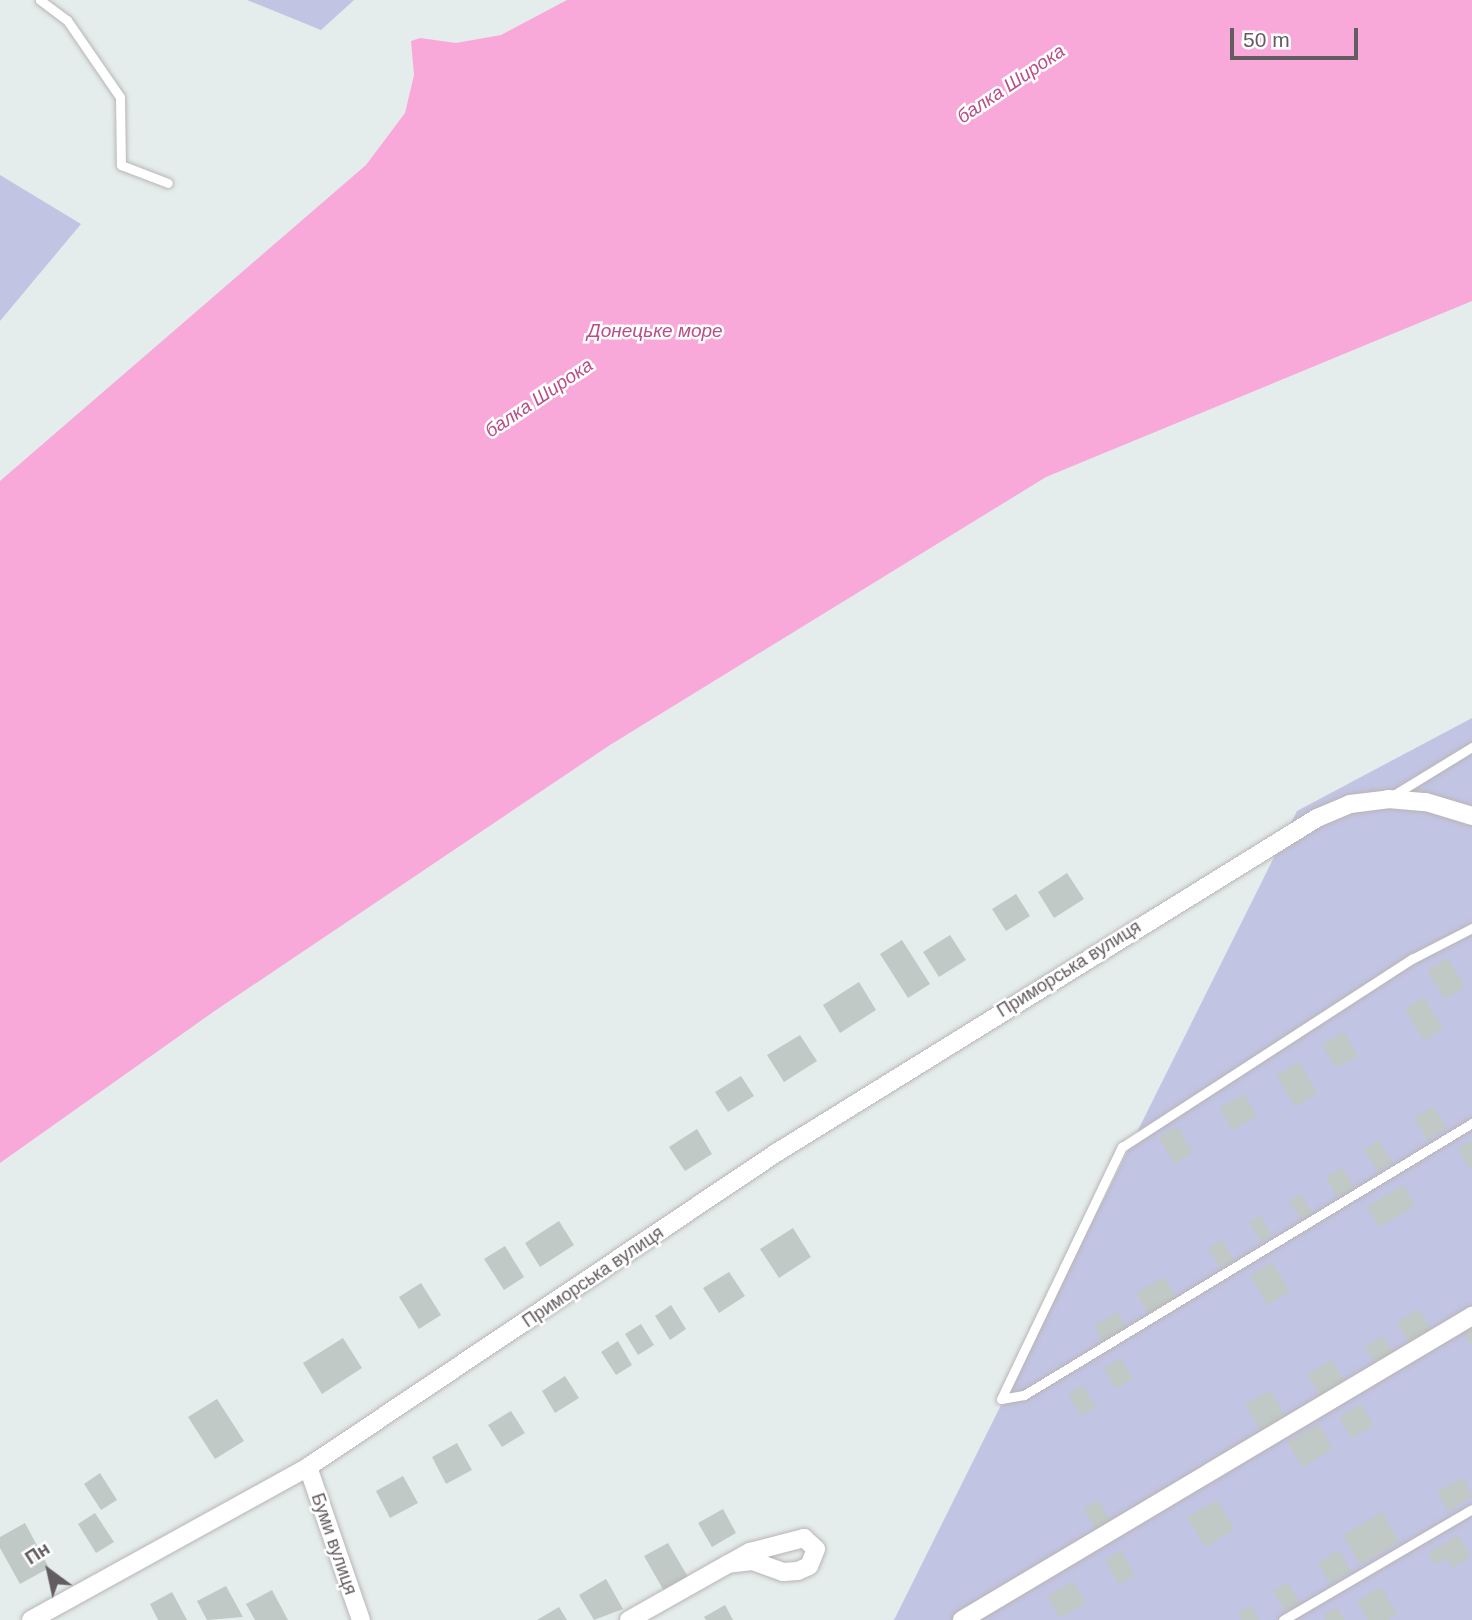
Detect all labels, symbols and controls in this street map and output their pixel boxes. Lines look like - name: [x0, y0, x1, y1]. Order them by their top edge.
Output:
- scale bar: [1234, 14, 1362, 58]
- text: 50 m: [1243, 28, 1290, 51]
- water label: балка Широка: [953, 40, 1069, 128]
- water label: Донецьке море: [587, 320, 723, 342]
- water label: балка Широка: [481, 354, 597, 442]
- street label: Приморська вулиця: [993, 916, 1145, 1022]
- street label: Приморська вулиця: [518, 1222, 668, 1332]
- street label: Буми вулиця: [307, 1490, 361, 1598]
- north arrow: [14, 1536, 84, 1606]
- text: Пн: [21, 1537, 54, 1569]

